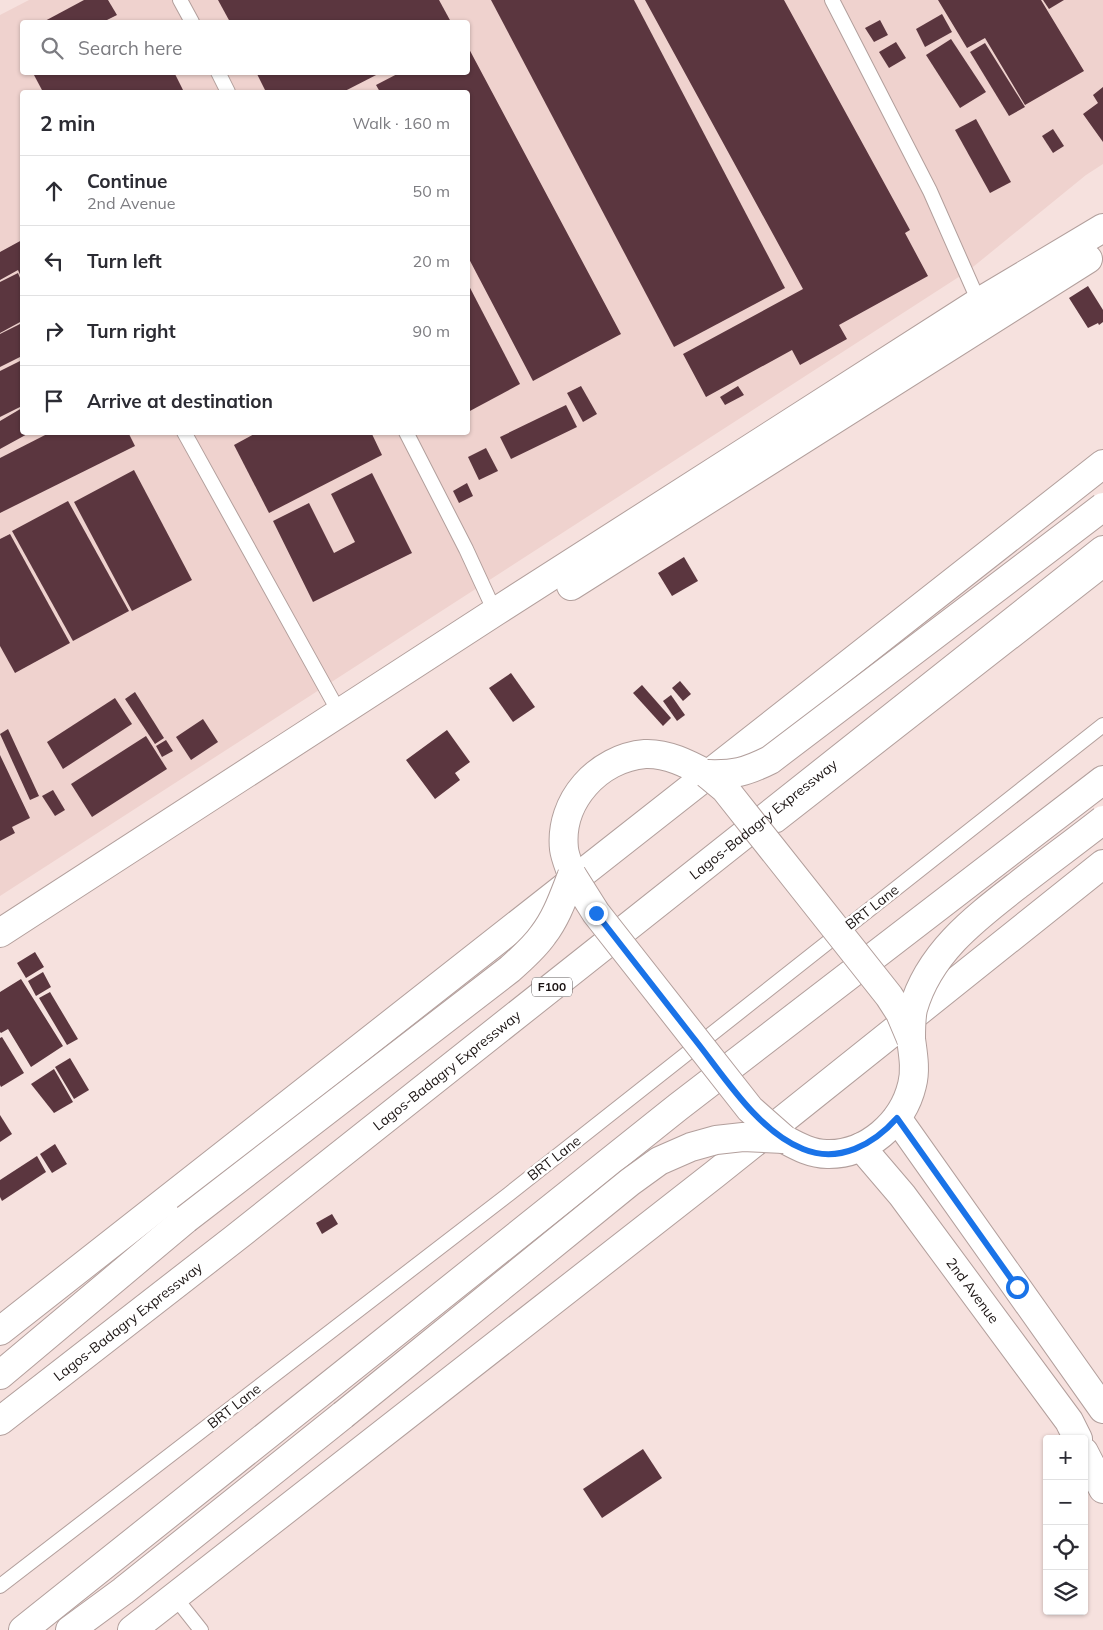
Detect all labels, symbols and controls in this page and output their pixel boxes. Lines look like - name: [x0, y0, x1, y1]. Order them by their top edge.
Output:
- search box: [20, 20, 470, 75]
- icon: search: [38, 34, 66, 62]
- text: Search here: [78, 36, 182, 60]
- text: 2 min: [40, 110, 95, 136]
- text: Walk · 160 m: [352, 113, 450, 133]
- text: Continue: [87, 169, 167, 193]
- icon: ahead: [40, 177, 68, 205]
- text: 50 m: [413, 181, 450, 201]
- text: 2nd Avenue: [87, 193, 175, 213]
- icon: left: [40, 247, 68, 275]
- text: Turn left: [87, 249, 162, 273]
- text: 20 m: [413, 251, 450, 271]
- icon: right: [40, 317, 68, 345]
- text: Turn right: [87, 319, 176, 343]
- text: 90 m: [413, 321, 450, 341]
- icon: arrive: [40, 387, 68, 415]
- text: Arrive at destination: [87, 389, 273, 413]
- street label: Lagos-Badagry Expressway: [686, 755, 841, 883]
- street label: BRT Lane: [842, 881, 902, 933]
- route end: [585, 902, 608, 925]
- road number: F100: [532, 978, 572, 996]
- street label: Lagos-Badagry Expressway: [369, 1006, 525, 1134]
- street label: BRT Lane: [524, 1132, 584, 1184]
- street label: 2nd Avenue: [942, 1254, 1003, 1327]
- street label: Lagos-Badagry Expressway: [50, 1258, 206, 1385]
- route start: [1006, 1276, 1029, 1299]
- street label: BRT Lane: [204, 1380, 264, 1432]
- map controls: [1043, 1435, 1088, 1615]
- button: +: [1043, 1435, 1088, 1480]
- button: −: [1043, 1480, 1088, 1525]
- button: locate: [1043, 1525, 1088, 1570]
- button: layers: [1043, 1570, 1088, 1615]

